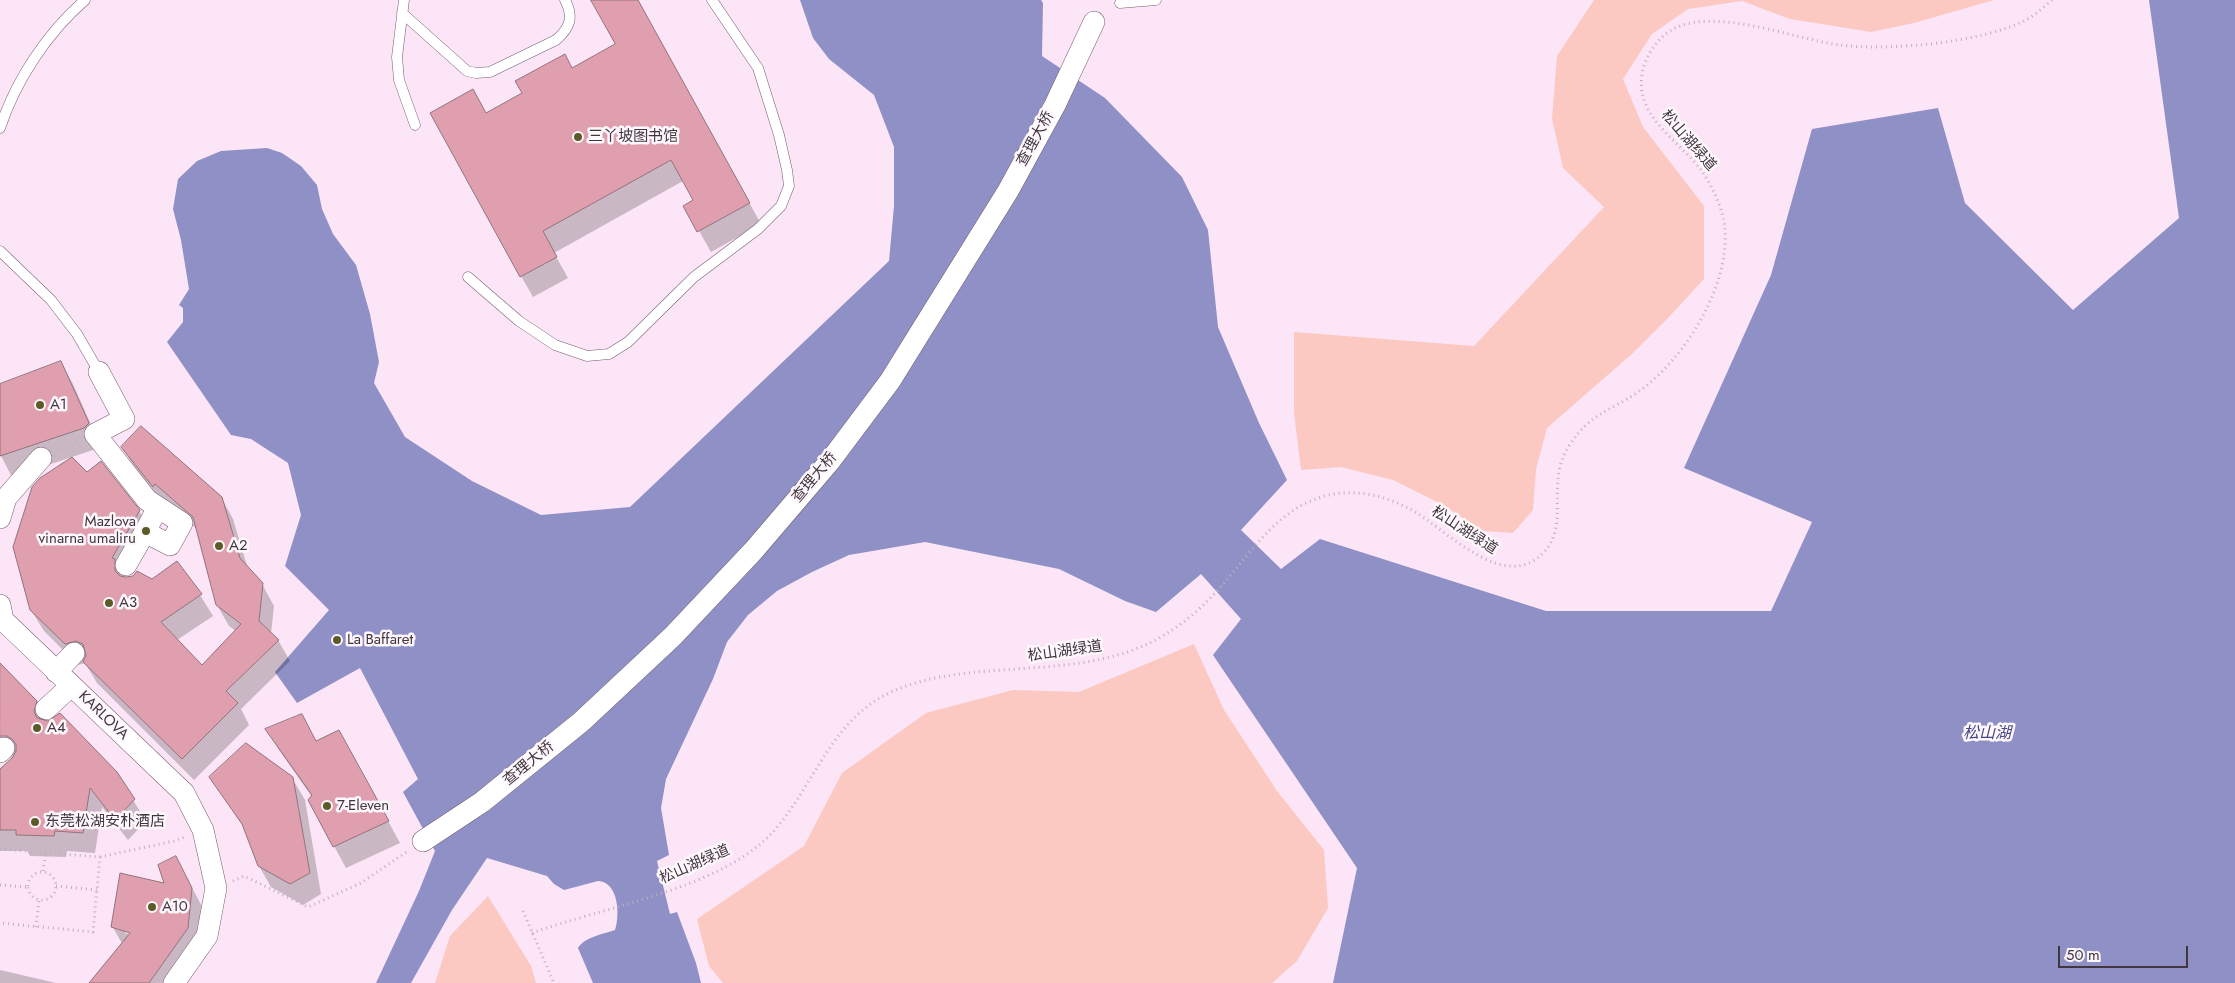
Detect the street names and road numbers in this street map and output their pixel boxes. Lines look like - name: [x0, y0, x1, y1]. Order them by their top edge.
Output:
- street label: 松山湖绿道: [1657, 107, 1719, 175]
- street label: 查理大桥: [1014, 108, 1058, 170]
- street label: 查理大桥: [789, 449, 841, 507]
- street label: 松山湖绿道: [1428, 503, 1500, 559]
- street label: 松山湖绿道: [1027, 638, 1103, 666]
- street label: KARLOVA: [74, 688, 132, 744]
- street label: 查理大桥: [500, 738, 558, 790]
- street label: 松山湖绿道: [657, 842, 733, 888]

